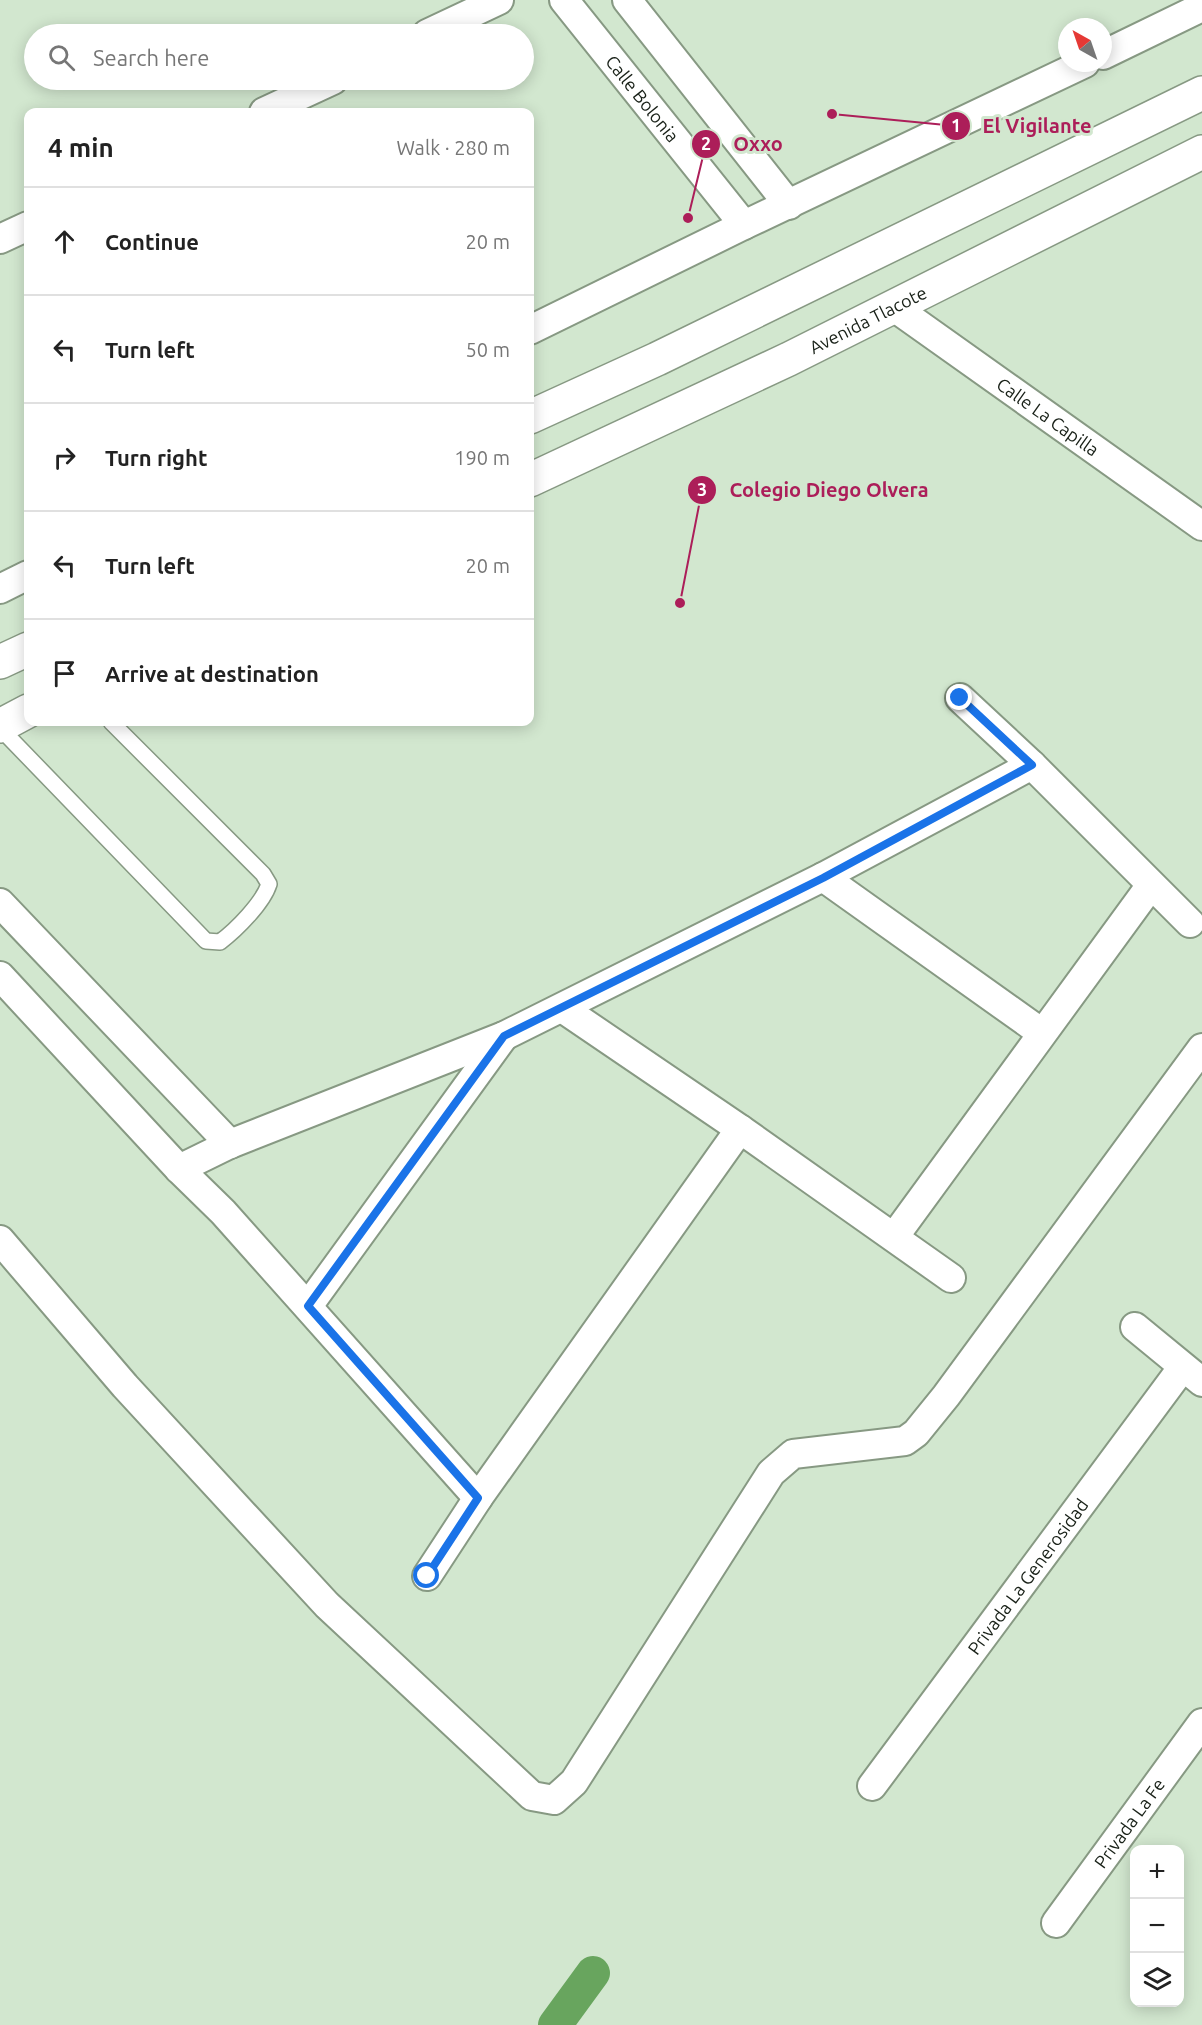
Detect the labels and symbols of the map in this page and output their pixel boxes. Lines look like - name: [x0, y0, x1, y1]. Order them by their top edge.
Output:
- north arrow: [1058, 18, 1112, 72]
- street label: Calle Bolonia: [602, 51, 683, 146]
- callout: El Vigilante: [941, 107, 1104, 145]
- text: El Vigilante: [983, 114, 1091, 137]
- text: 1: [951, 115, 961, 135]
- callout: Oxxo: [691, 125, 795, 163]
- text: Oxxo: [733, 132, 783, 155]
- text: 2: [701, 133, 711, 153]
- street label: Avenida Tlacote: [806, 282, 930, 357]
- street label: Calle La Capilla: [993, 373, 1103, 460]
- callout: Colegio Diego Olvera: [687, 471, 940, 509]
- text: Colegio Diego Olvera: [729, 478, 929, 501]
- text: 3: [697, 479, 707, 499]
- route end: [946, 684, 972, 710]
- street label: Privada La Generosidad: [963, 1495, 1092, 1658]
- route start: [413, 1562, 439, 1588]
- street label: Privada La Fe: [1090, 1774, 1168, 1871]

